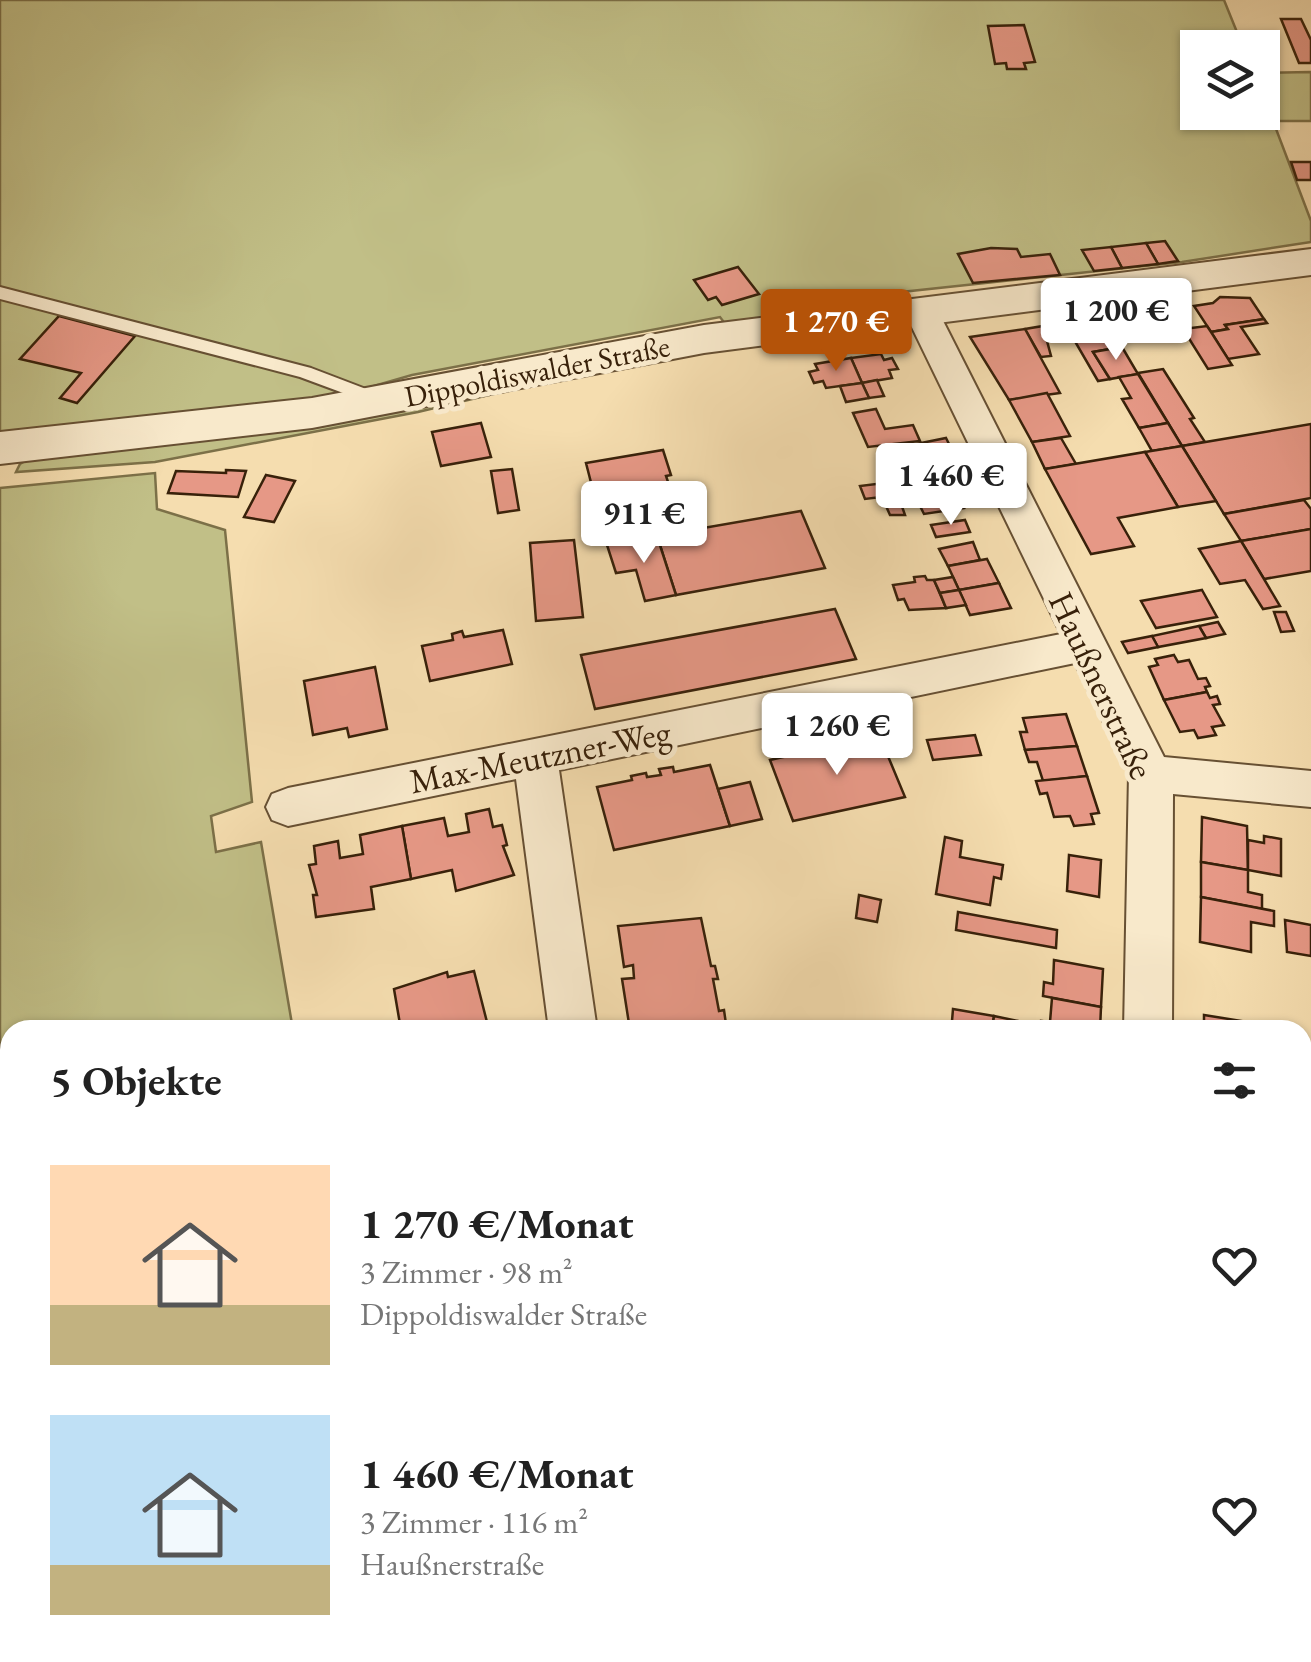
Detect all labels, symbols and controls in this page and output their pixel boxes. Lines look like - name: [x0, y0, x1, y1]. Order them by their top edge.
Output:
- map controls: [1180, 30, 1280, 130]
- button: layers: [1180, 30, 1280, 130]
- pin: 1 200 €: [1024, 278, 1208, 363]
- pin: 1 270 €: [744, 289, 928, 374]
- text: 1 200 €: [1063, 289, 1169, 331]
- text: 1 270 €: [783, 300, 889, 342]
- street label: Dippoldiswalder Straße: [401, 326, 673, 416]
- pin: 1 460 €: [859, 443, 1043, 528]
- text: 1 460 €: [898, 454, 1004, 496]
- pin: 911 €: [574, 481, 714, 566]
- text: 911 €: [603, 492, 685, 534]
- street label: Haußnerstraße: [1039, 584, 1165, 786]
- pin: 1 260 €: [745, 693, 929, 778]
- text: 1 260 €: [784, 704, 890, 746]
- street label: Max-Meutzner-Weg: [406, 708, 675, 803]
- text: 5 Objekte: [50, 1053, 222, 1108]
- icon: filters: [1207, 1053, 1262, 1108]
- text: 1 270 €/Monat: [360, 1196, 634, 1251]
- icon: home: [130, 1205, 250, 1325]
- icon: heart: [1207, 1238, 1262, 1293]
- text: 3 Zimmer · 98 m²: [360, 1251, 573, 1293]
- text: Dippoldiswalder Straße: [360, 1293, 647, 1335]
- text: 1 460 €/Monat: [360, 1446, 634, 1501]
- icon: home: [130, 1455, 250, 1575]
- icon: heart: [1207, 1488, 1262, 1543]
- text: 3 Zimmer · 116 m²: [360, 1501, 588, 1543]
- text: Haußnerstraße: [360, 1543, 544, 1585]

